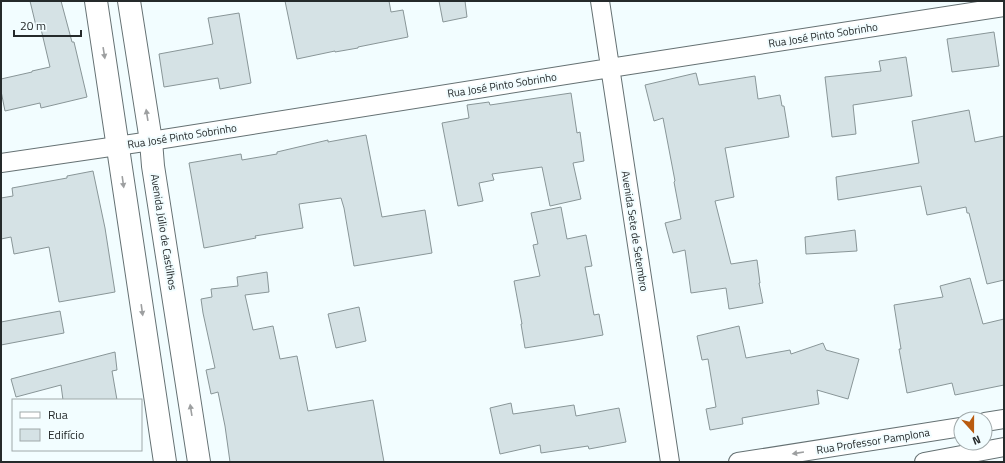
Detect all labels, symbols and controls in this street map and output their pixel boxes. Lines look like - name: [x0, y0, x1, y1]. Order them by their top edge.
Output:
- scale bar: [14, 12, 81, 38]
- text: 20 m: [20, 16, 46, 35]
- street label: Rua José Pinto Sobrinho: [767, 18, 879, 52]
- one-way arrow: [101, 47, 107, 59]
- street label: Rua José Pinto Sobrinho: [446, 68, 558, 102]
- one-way arrow: [144, 109, 150, 121]
- street label: Rua José Pinto Sobrinho: [126, 119, 238, 153]
- street label: Avenida Sete de Setembro: [618, 170, 652, 293]
- street label: Avenida Júlio de Castilhos: [147, 173, 181, 291]
- one-way arrow: [120, 176, 126, 188]
- one-way arrow: [140, 304, 146, 317]
- legend: [12, 399, 142, 451]
- one-way arrow: [188, 404, 194, 416]
- text: Rua: [48, 405, 68, 424]
- north arrow: [953, 411, 993, 451]
- street label: Rua Professor Pamplona: [815, 424, 931, 458]
- text: Edifício: [48, 425, 84, 444]
- text: N: [970, 432, 983, 449]
- one-way arrow: [792, 450, 804, 456]

